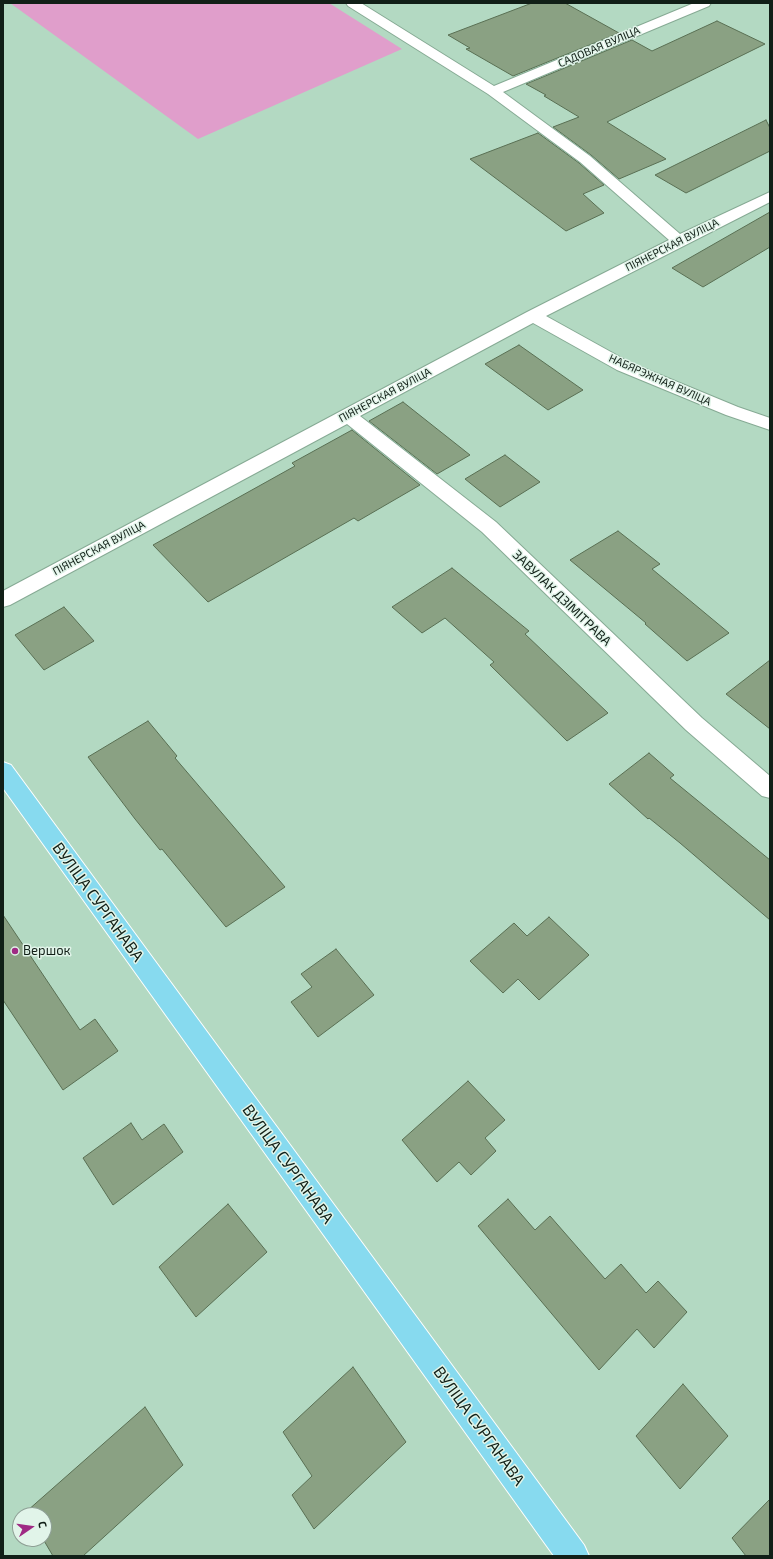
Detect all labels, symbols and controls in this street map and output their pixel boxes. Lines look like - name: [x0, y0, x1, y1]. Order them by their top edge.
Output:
- street label: САДОВАЯ ВУЛІЦА: [556, 24, 642, 70]
- street label: ПІЯНЕРСКАЯ ВУЛІЦА: [623, 216, 721, 274]
- street label: НАБЯРЭЖНАЯ ВУЛІЦА: [607, 351, 713, 409]
- street label: ПІЯНЕРСКАЯ ВУЛІЦА: [336, 365, 434, 425]
- street label: ПІЯНЕРСКАЯ ВУЛІЦА: [50, 518, 148, 578]
- street label: ЗАВУЛАК ДЗІМІТРАВА: [509, 547, 615, 649]
- street label: ВУЛІЦА СУРГАНАВА: [48, 839, 148, 965]
- place label: Вершок: [23, 943, 71, 959]
- marker: Вершок: [10, 946, 20, 956]
- street label: ВУЛІЦА СУРГАНАВА: [238, 1101, 338, 1227]
- street label: ВУЛІЦА СУРГАНАВА: [429, 1363, 529, 1489]
- north arrow: [12, 1507, 52, 1547]
- text: С: [36, 1520, 50, 1529]

